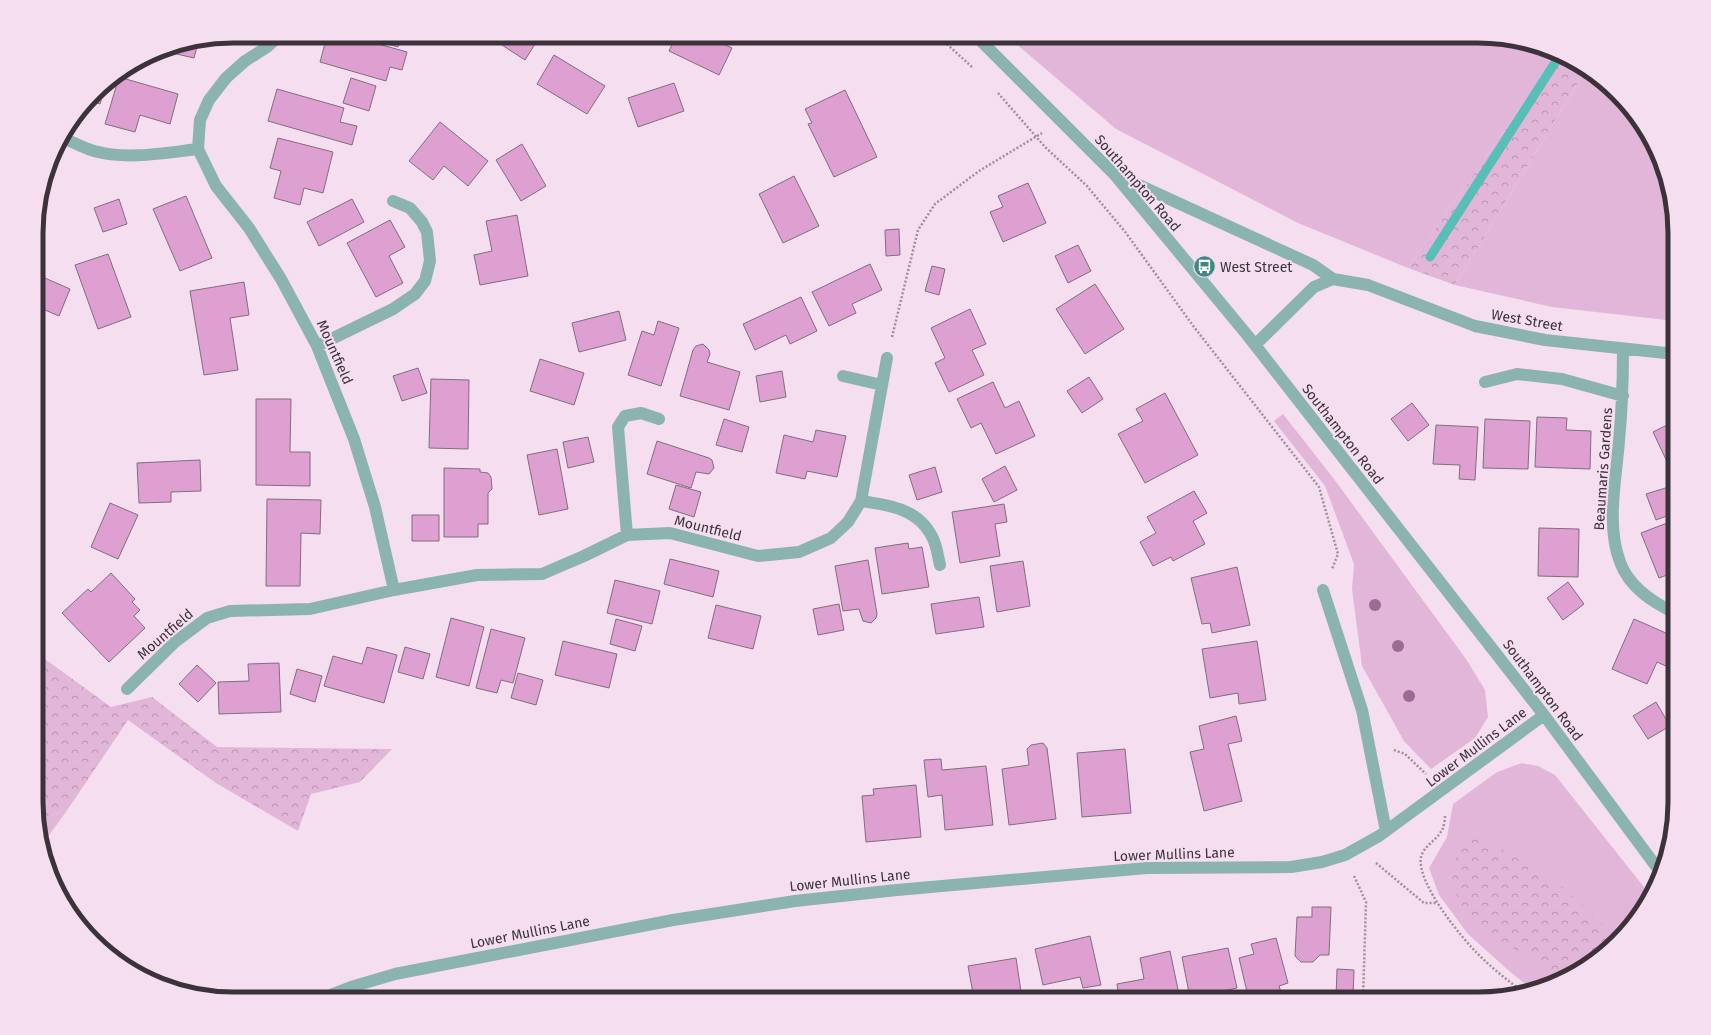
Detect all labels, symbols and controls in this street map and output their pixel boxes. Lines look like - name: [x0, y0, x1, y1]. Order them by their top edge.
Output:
- street label: Southampton Road: [1091, 132, 1184, 235]
- bus stop icon: West Street: [1192, 254, 1218, 280]
- place label: West Street: [1220, 259, 1293, 276]
- street label: West Street: [1490, 306, 1565, 335]
- street label: Mountfield: [313, 317, 356, 387]
- street label: Southampton Road: [1298, 381, 1387, 488]
- street label: Beaumaris Gardens: [1591, 407, 1616, 531]
- street label: Mountfield: [673, 512, 743, 545]
- street label: Mountfield: [134, 605, 197, 663]
- street label: Southampton Road: [1499, 636, 1586, 744]
- street label: Lower Mullins Lane: [1423, 704, 1530, 791]
- street label: Lower Mullins Lane: [1113, 844, 1235, 865]
- street label: Lower Mullins Lane: [789, 866, 911, 895]
- street label: Lower Mullins Lane: [469, 913, 591, 952]

